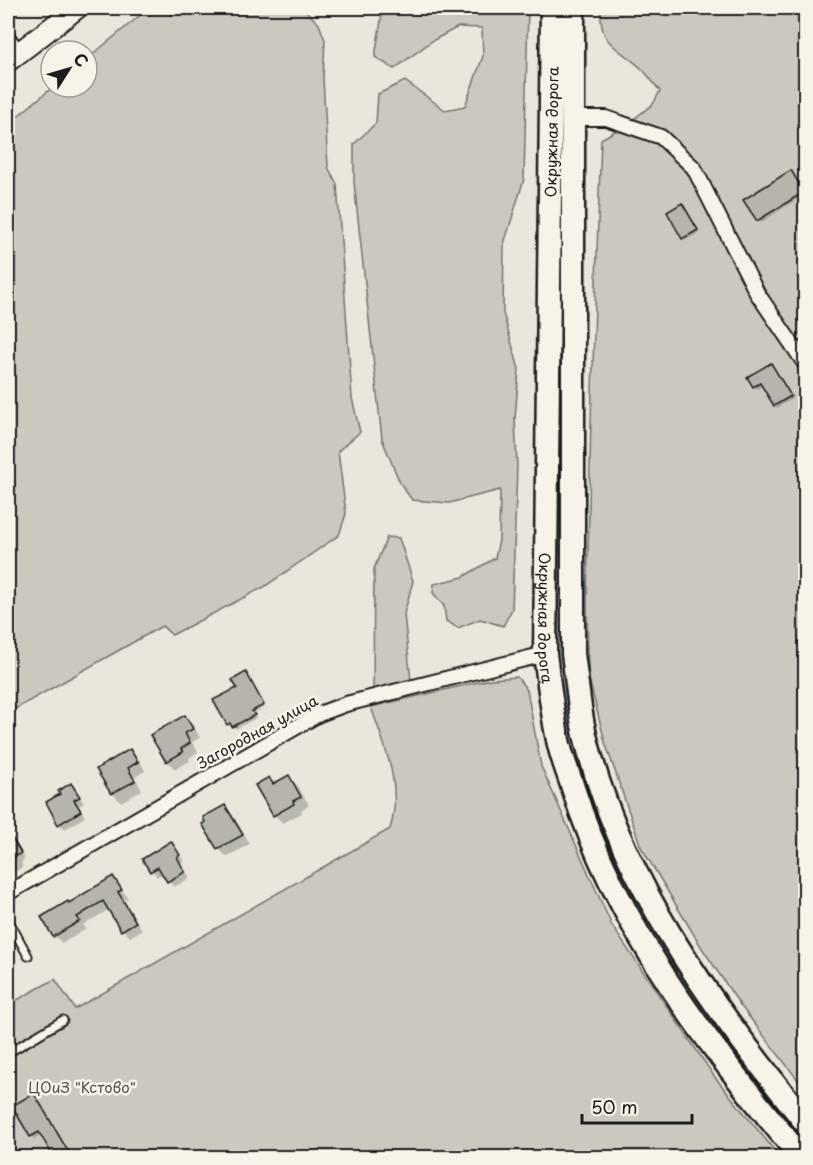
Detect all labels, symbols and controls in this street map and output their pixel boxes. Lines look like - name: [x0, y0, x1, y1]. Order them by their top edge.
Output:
- north arrow: [39, 39, 99, 99]
- text: С: [69, 47, 95, 71]
- street label: Окружная дорога: [538, 66, 564, 198]
- street label: Окружная дорога: [533, 552, 560, 685]
- street label: Загородная улица: [192, 688, 322, 774]
- park label: ЦОиЗ "Кстово": [28, 1075, 136, 1098]
- scale bar: [582, 1087, 692, 1125]
- text: 50 m: [591, 1093, 638, 1120]

